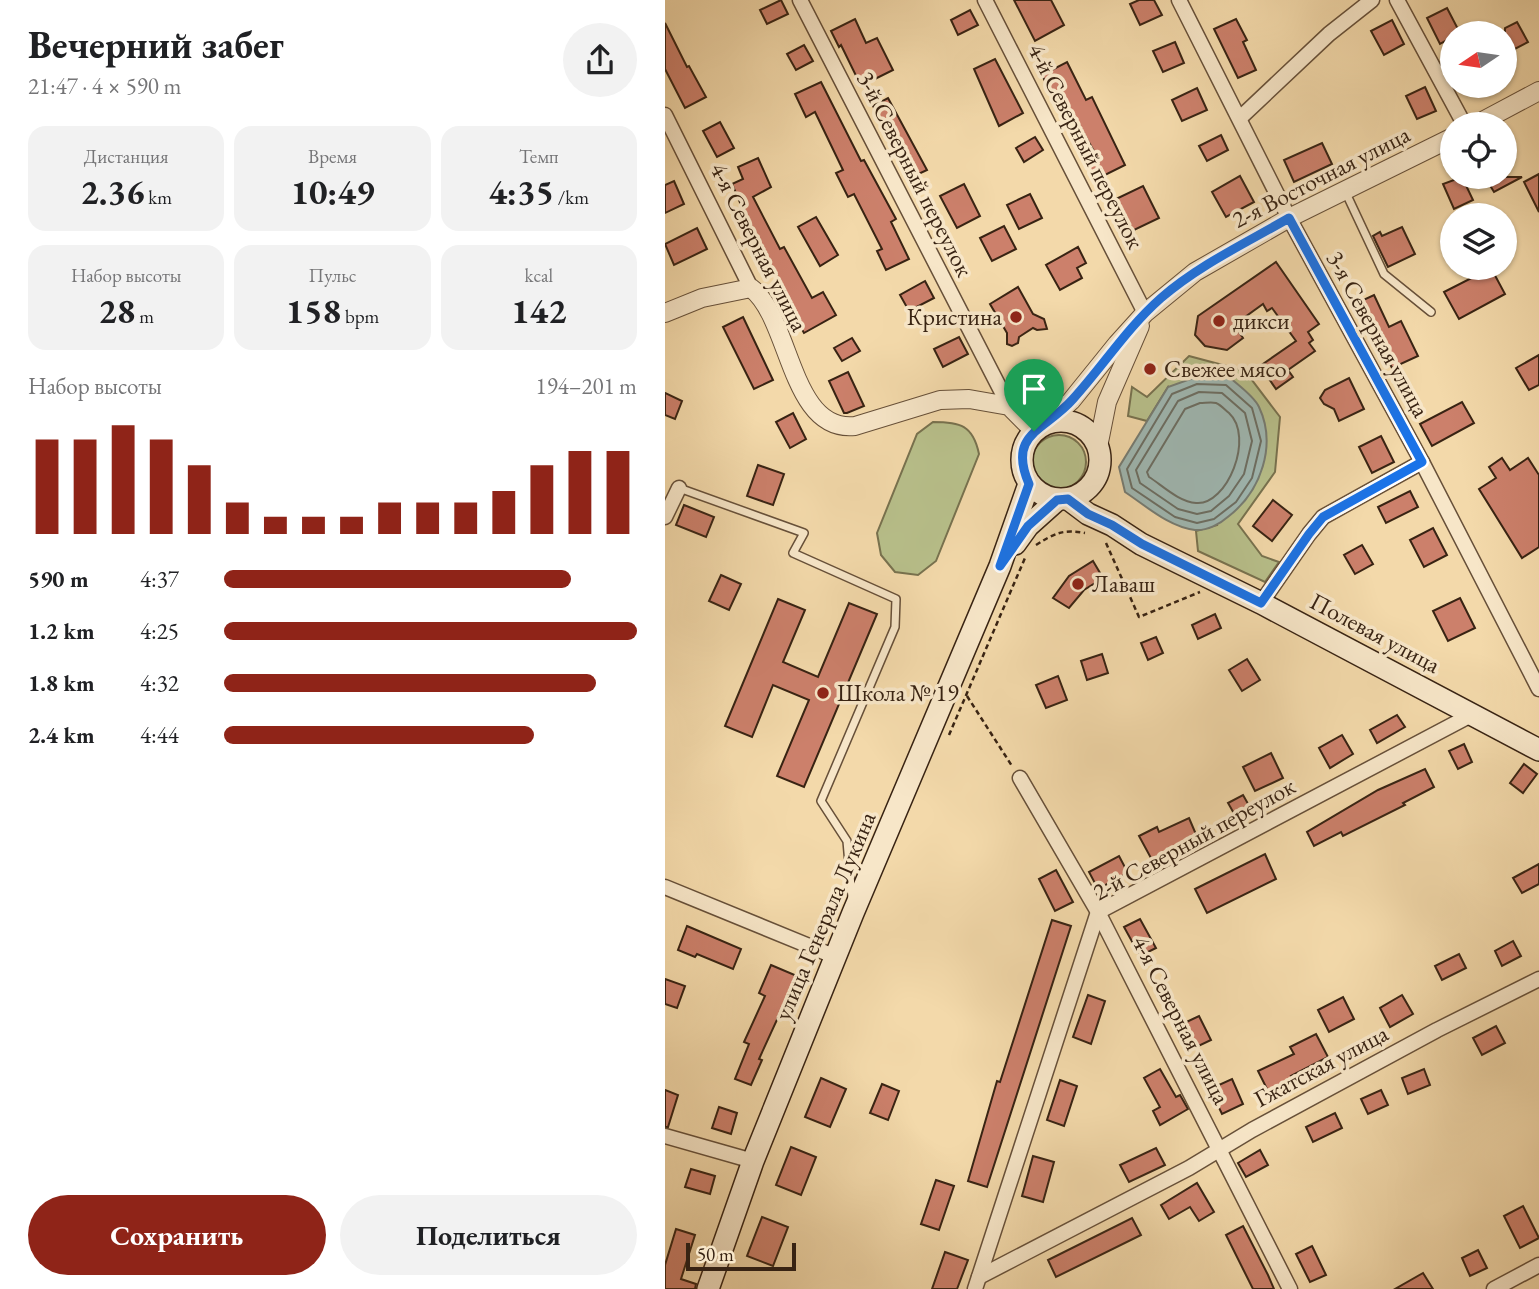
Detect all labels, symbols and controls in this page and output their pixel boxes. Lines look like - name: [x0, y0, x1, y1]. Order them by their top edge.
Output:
- text: Вечерний забег: [28, 20, 284, 69]
- north arrow: [1440, 21, 1517, 98]
- map controls: [1440, 21, 1517, 280]
- button: share: [563, 23, 637, 97]
- street label: 4-й Северный переулок: [1021, 38, 1152, 254]
- street label: 3-й Северный переулок: [850, 66, 981, 282]
- text: 21:47 · 4 × 590 m: [28, 71, 181, 101]
- button: locate: [1440, 112, 1517, 189]
- street label: 2-я Восточная улица: [1227, 118, 1415, 235]
- text: Дистанция: [84, 144, 169, 169]
- text: Время: [308, 144, 357, 169]
- text: Темп: [519, 144, 559, 169]
- street label: 4-я Северная улица: [703, 157, 816, 337]
- text: 2.36: [80, 169, 145, 214]
- text: 10:49: [291, 169, 374, 214]
- text: 4:35: [489, 169, 554, 214]
- text: km: [145, 185, 172, 210]
- text: /km: [554, 185, 589, 210]
- button: layers: [1440, 203, 1517, 280]
- street label: 3-я Северная улица: [1320, 245, 1437, 423]
- text: Набор высоты: [71, 263, 181, 288]
- text: Пульс: [308, 263, 357, 288]
- text: kcal: [525, 263, 553, 288]
- text: 28: [98, 288, 135, 333]
- text: 158: [286, 288, 341, 333]
- text: 142: [511, 288, 567, 333]
- place label: Кристина: [907, 301, 1002, 332]
- text: m: [135, 304, 154, 329]
- text: bpm: [341, 304, 379, 329]
- place label: дикси: [1233, 305, 1290, 336]
- marker: Кристина: [1008, 309, 1024, 325]
- marker: дикси: [1211, 313, 1227, 329]
- place label: Свежее мясо: [1164, 353, 1287, 384]
- pin: [1004, 359, 1064, 431]
- marker: Свежее мясо: [1142, 361, 1158, 377]
- icon: arrive: [1015, 370, 1053, 408]
- text: Набор высоты: [28, 371, 162, 401]
- text: 194–201 m: [536, 371, 637, 401]
- text: 590 m: [28, 564, 89, 594]
- text: 4:37: [140, 564, 179, 594]
- place label: Лаваш: [1092, 568, 1155, 599]
- marker: Лаваш: [1070, 576, 1086, 592]
- street label: Полевая улица: [1305, 585, 1446, 680]
- text: 1.2 km: [28, 616, 95, 646]
- text: 4:25: [140, 616, 179, 646]
- text: 1.8 km: [28, 668, 95, 698]
- text: 4:32: [140, 668, 179, 698]
- place label: Школа № 19: [837, 677, 959, 708]
- marker: Школа № 19: [815, 685, 831, 701]
- text: 2.4 km: [28, 720, 95, 750]
- text: 4:44: [140, 720, 179, 750]
- street label: 2-й Северный переулок: [1087, 770, 1301, 907]
- street label: улица Генерала Лукина: [767, 806, 883, 1025]
- street label: 4-я Северная улица: [1125, 930, 1238, 1110]
- street label: Гжатская улица: [1248, 1017, 1394, 1114]
- button: Сохранить: [28, 1195, 326, 1275]
- button: Поделиться: [340, 1195, 637, 1275]
- scale bar: [686, 1240, 796, 1272]
- text: 50 m: [697, 1242, 734, 1267]

